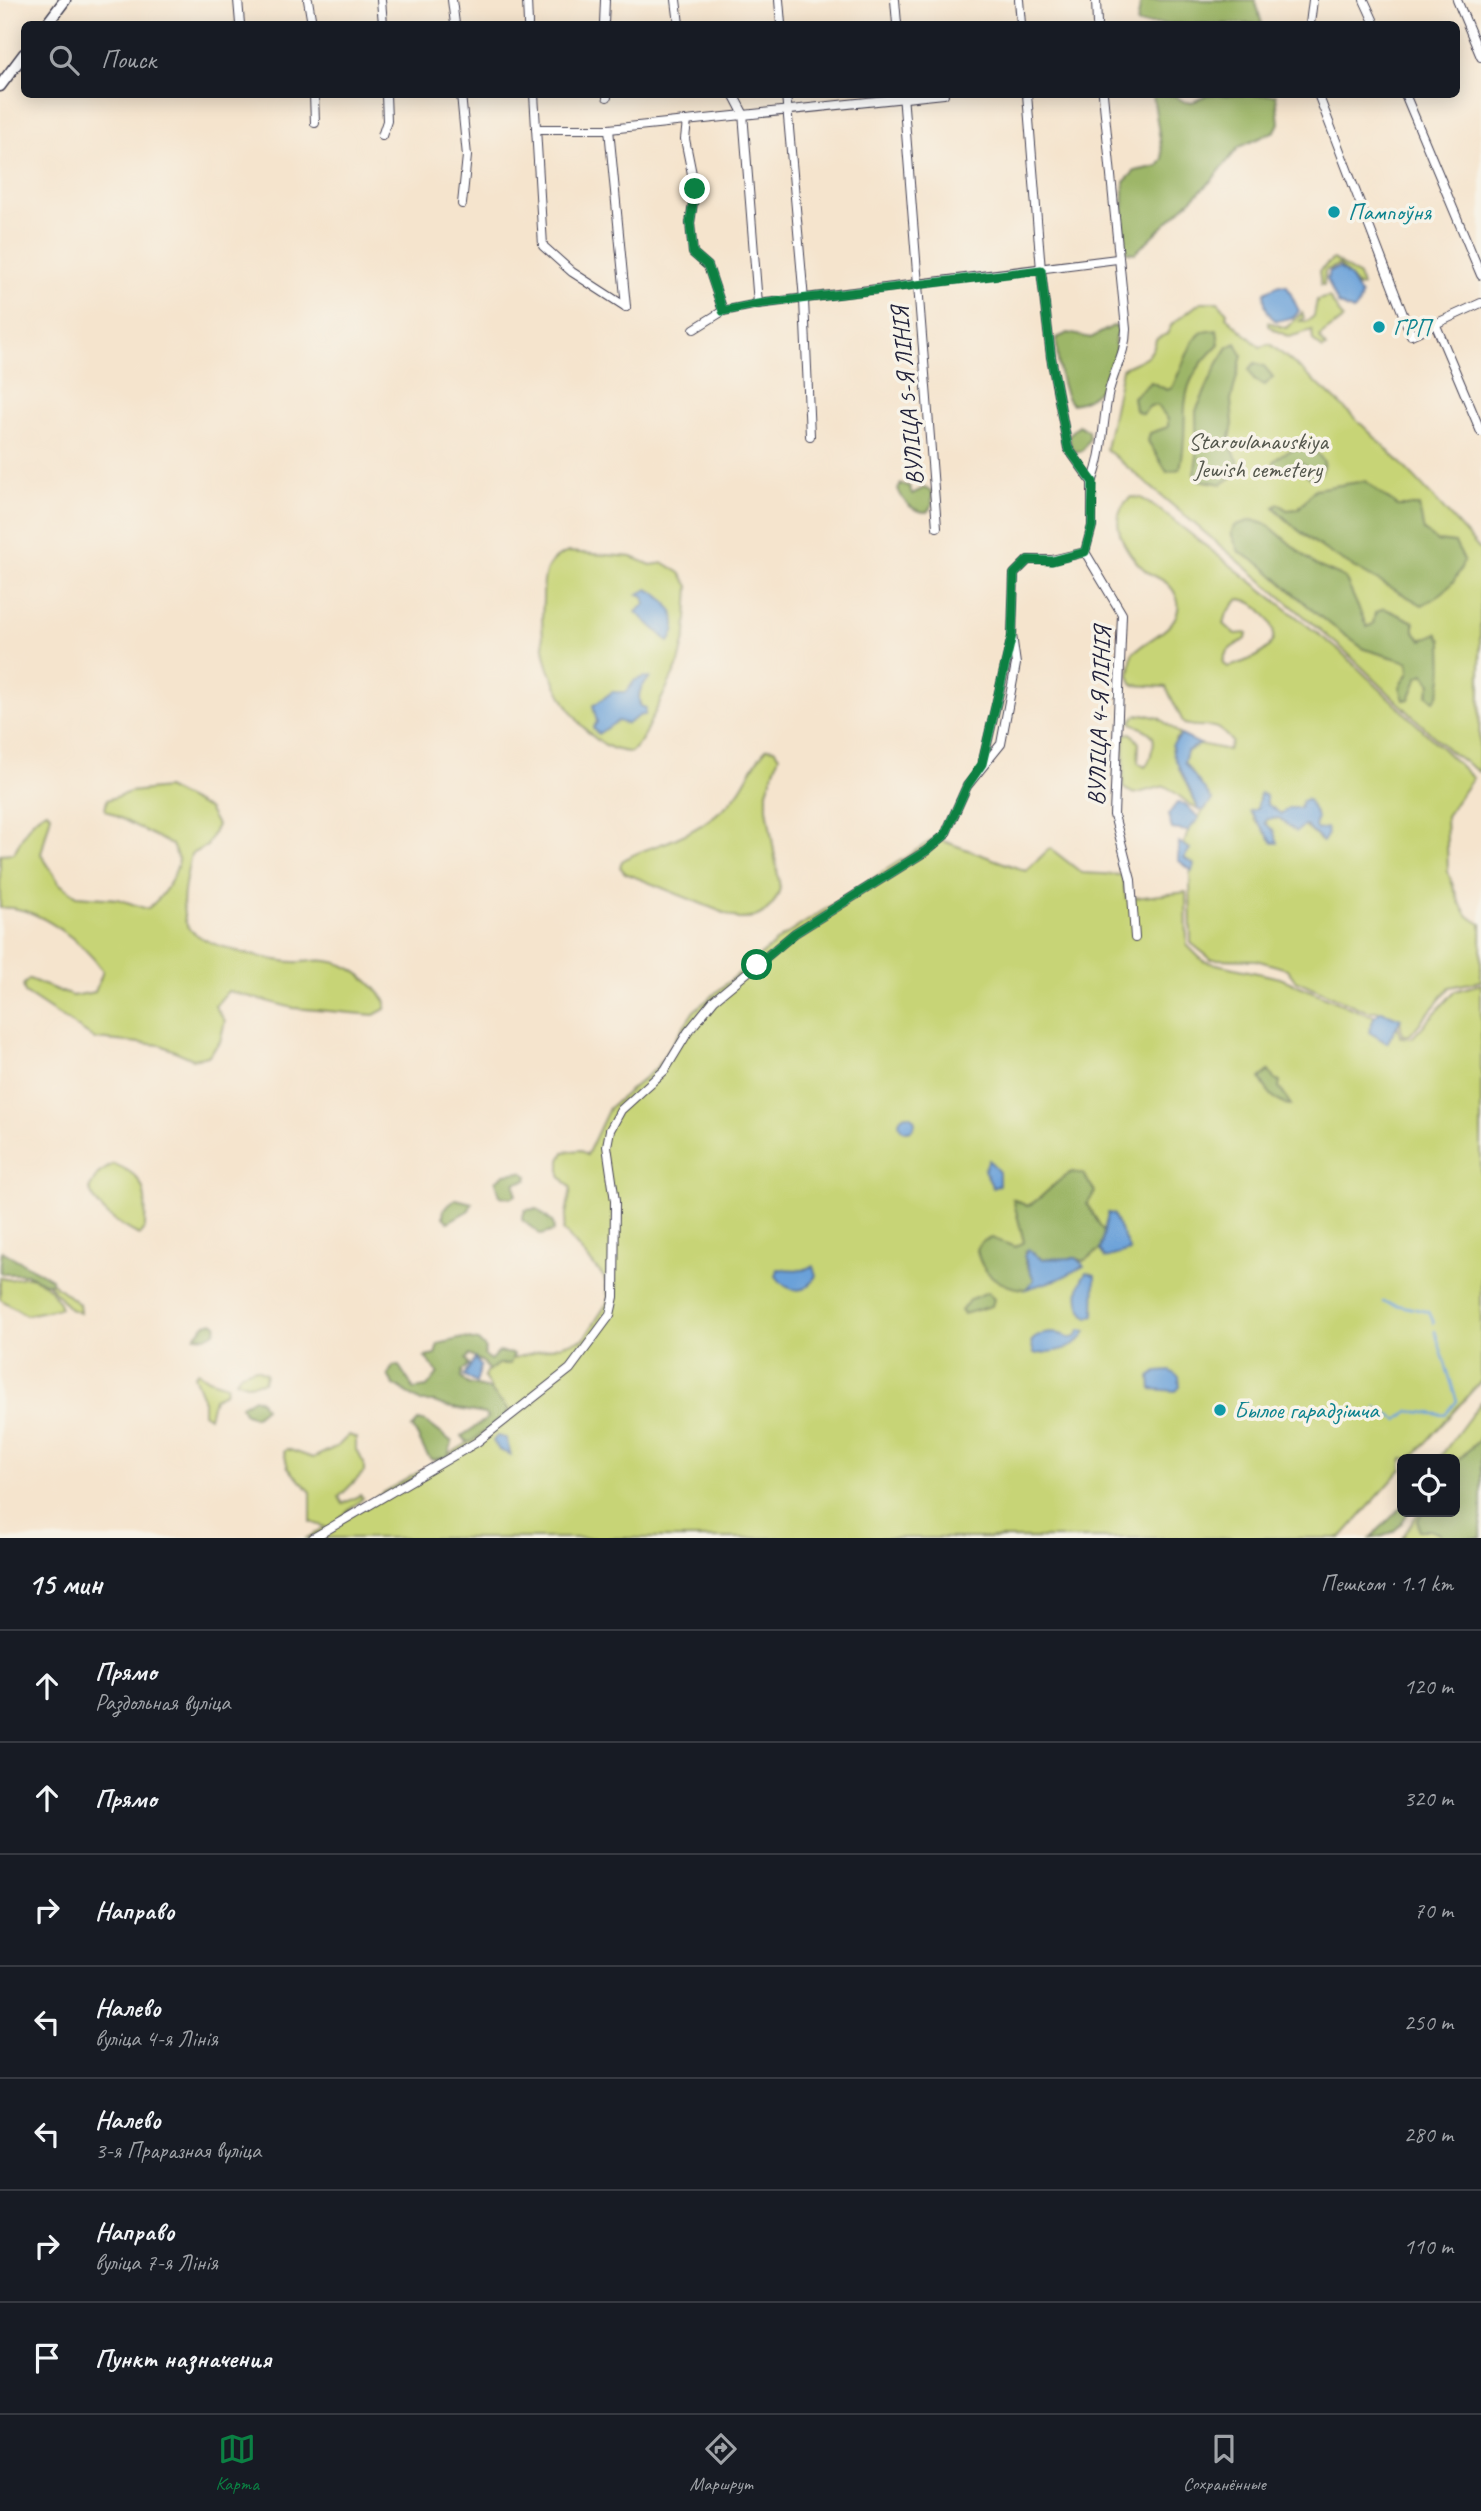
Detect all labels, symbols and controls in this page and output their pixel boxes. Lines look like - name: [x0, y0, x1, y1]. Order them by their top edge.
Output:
- search box: [21, 21, 1460, 98]
- icon: search: [45, 41, 83, 79]
- text: Поиск: [101, 43, 156, 76]
- route end: [679, 173, 710, 204]
- place label: Пампоўня: [1348, 197, 1432, 227]
- marker: Пампоўня: [1326, 204, 1342, 220]
- street label: ВУЛІЦА 5-Я ЛІНІЯ: [884, 302, 930, 487]
- place label: ГРП: [1393, 312, 1434, 342]
- marker: ГРП: [1371, 319, 1387, 335]
- park label: Staroulanauskiya Jewish cemetery: [1188, 426, 1329, 484]
- street label: ВУЛІЦА 4-Я ЛІНІЯ: [1081, 622, 1117, 806]
- route start: [741, 949, 772, 980]
- place label: Былое гарадзішча: [1234, 1395, 1380, 1425]
- marker: Былое гарадзішча: [1212, 1402, 1228, 1418]
- map controls: [1397, 1454, 1460, 1517]
- button: locate: [1397, 1454, 1460, 1517]
- text: 15 мин: [28, 1565, 102, 1603]
- text: Пешком · 1.1 km: [1321, 1569, 1453, 1598]
- text: Прямо: [95, 1655, 157, 1688]
- icon: ahead: [28, 1667, 66, 1705]
- text: 120 m: [1404, 1672, 1453, 1701]
- text: Раздольная вуліца: [95, 1688, 230, 1717]
- icon: ahead: [28, 1779, 66, 1817]
- text: Прямо: [95, 1782, 157, 1815]
- text: 320 m: [1404, 1784, 1453, 1813]
- icon: right: [28, 1891, 66, 1929]
- text: Направо: [95, 1894, 174, 1927]
- text: 70 m: [1414, 1896, 1453, 1925]
- text: Налево: [95, 1991, 161, 2024]
- icon: left: [28, 2003, 66, 2041]
- text: 250 m: [1404, 2008, 1453, 2037]
- text: вуліца 4-я Лінія: [95, 2024, 218, 2053]
- text: Налево: [95, 2103, 161, 2136]
- icon: left: [28, 2115, 66, 2153]
- text: 280 m: [1404, 2120, 1453, 2149]
- text: 3-я Праразная вуліца: [95, 2136, 261, 2165]
- text: Направо: [95, 2215, 174, 2248]
- icon: right: [28, 2227, 66, 2265]
- text: 110 m: [1404, 2232, 1453, 2261]
- text: вуліца 7-я Лінія: [95, 2248, 218, 2277]
- icon: arrive: [28, 2339, 66, 2377]
- text: Пункт назначения: [95, 2342, 271, 2375]
- tab: Карта: [215, 2430, 259, 2496]
- tab: Маршрут: [690, 2430, 752, 2496]
- tab: Сохранённые: [1183, 2430, 1266, 2496]

